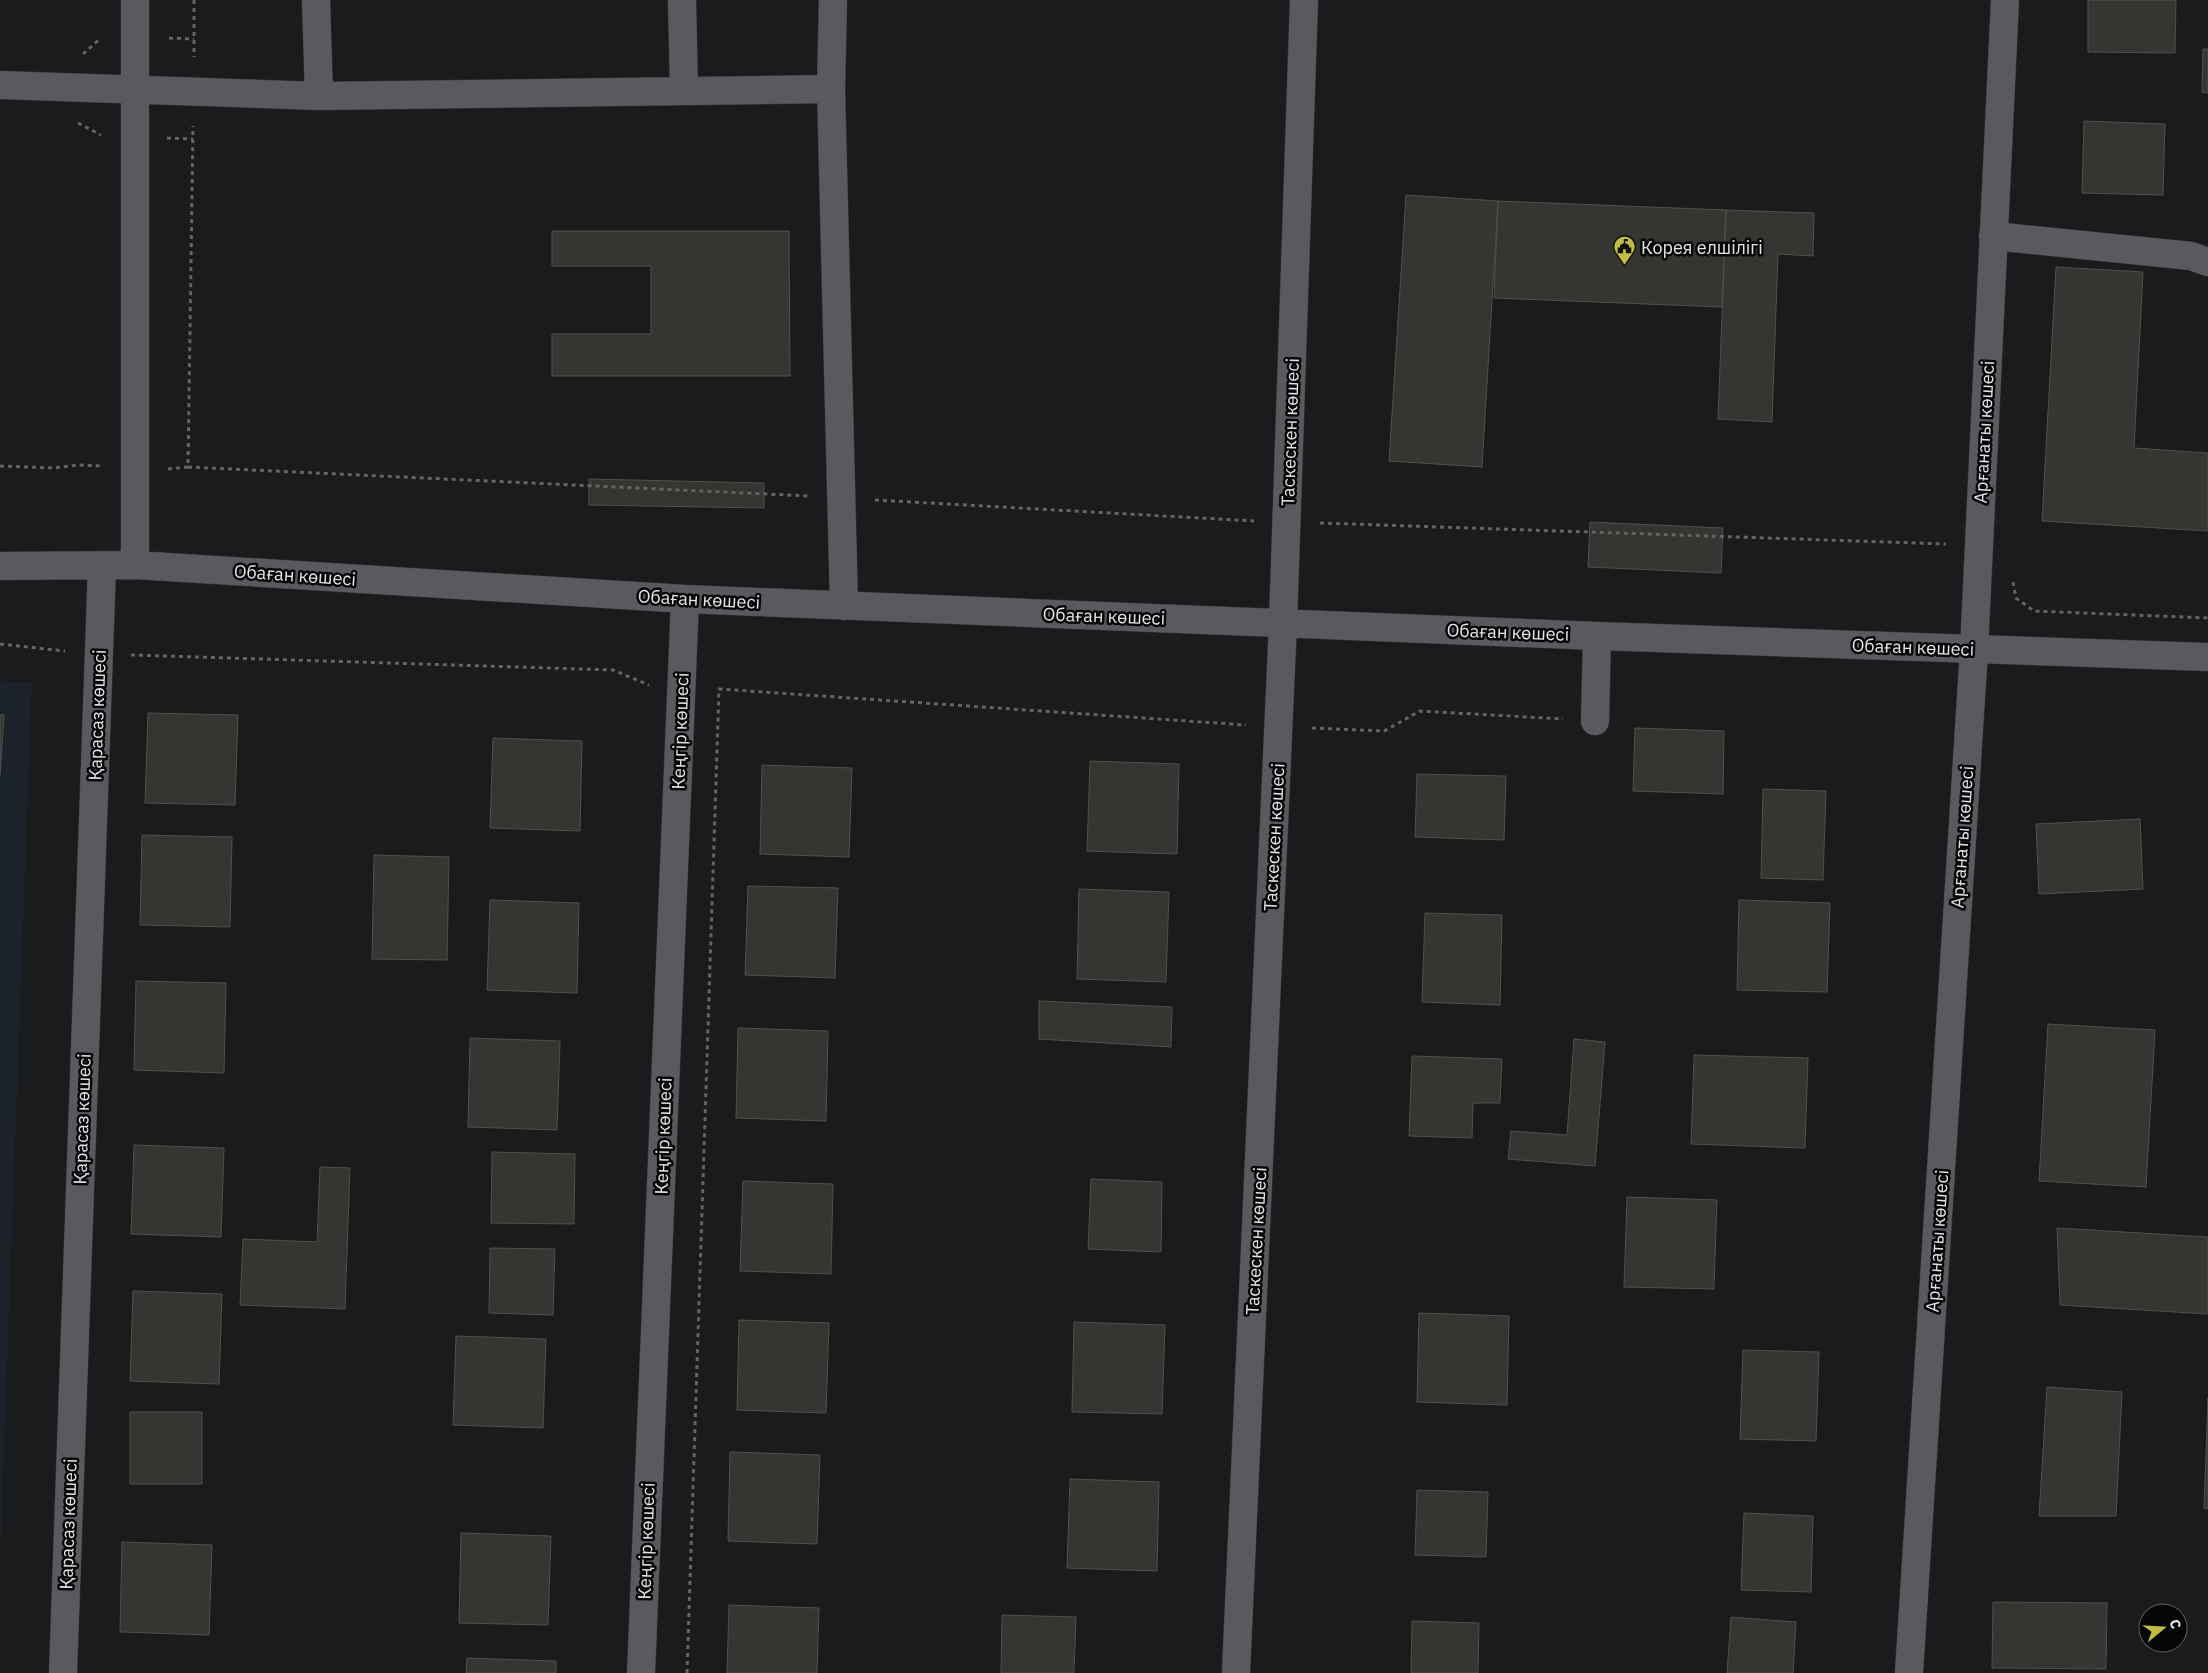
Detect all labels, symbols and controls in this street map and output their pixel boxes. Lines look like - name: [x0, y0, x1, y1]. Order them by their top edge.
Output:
- public building icon: Корея елшілігі: [1613, 235, 1637, 266]
- place label: Корея елшілігі: [1641, 236, 1763, 259]
- street label: Таскескен көшесі: [1276, 358, 1304, 506]
- street label: Арғанаты көшесі: [1969, 360, 1999, 504]
- street label: Обаған көшесі: [233, 559, 357, 591]
- street label: Обаған көшесі: [637, 584, 761, 614]
- street label: Обаған көшесі: [1042, 602, 1166, 630]
- street label: Обаған көшесі: [1446, 618, 1570, 646]
- street label: Обаған көшесі: [1851, 633, 1975, 661]
- street label: Қарасаз көшесі: [83, 649, 111, 781]
- street label: Кеңгір көшесі: [666, 672, 694, 790]
- street label: Таскескен көшесі: [1259, 762, 1289, 912]
- street label: Арғанаты көшесі: [1946, 765, 1978, 909]
- street label: Қарасаз көшесі: [68, 1053, 96, 1185]
- street label: Кеңгір көшесі: [649, 1077, 677, 1195]
- street label: Таскескен көшесі: [1241, 1166, 1271, 1316]
- street label: Арғанаты көшесі: [1921, 1169, 1953, 1313]
- street label: Қарасаз көшесі: [54, 1458, 82, 1590]
- street label: Кеңгір көшесі: [632, 1482, 660, 1600]
- north arrow: [2138, 1603, 2188, 1653]
- text: С: [2165, 1617, 2185, 1631]

